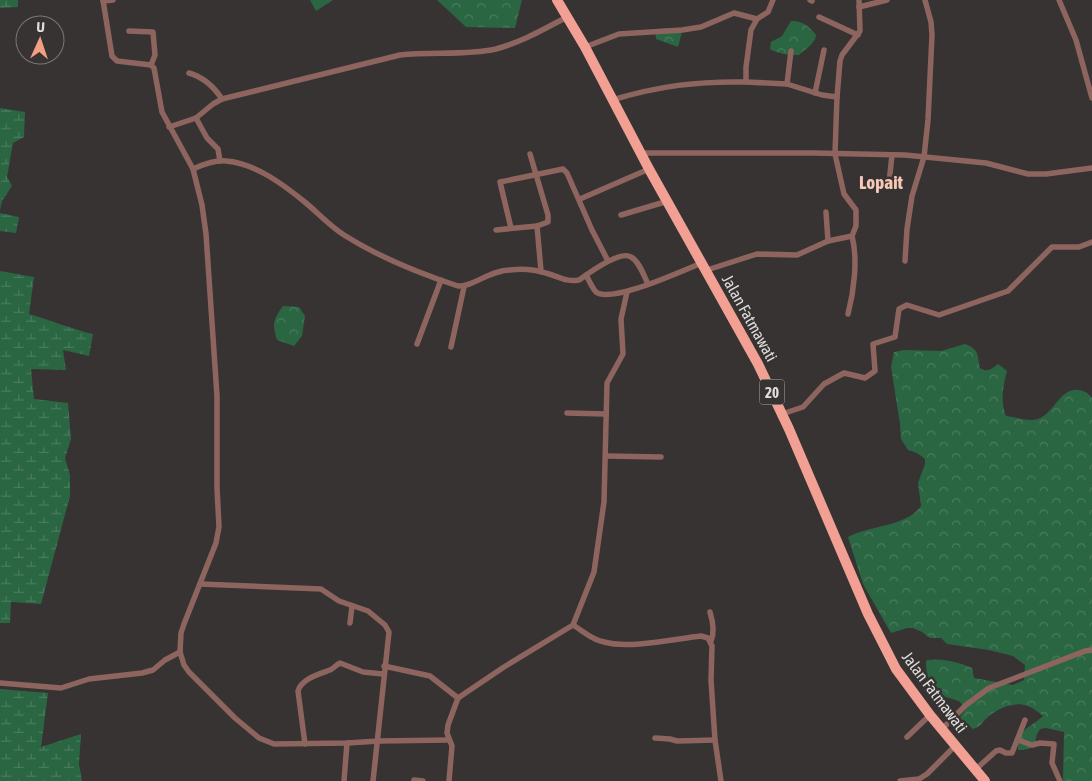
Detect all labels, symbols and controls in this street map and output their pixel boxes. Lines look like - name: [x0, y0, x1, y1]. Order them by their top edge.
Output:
- north arrow: [15, 15, 65, 65]
- text: U: [36, 19, 45, 35]
- district label: Lopait: [859, 171, 904, 193]
- street label: Jalan Fatmawati: [719, 271, 781, 365]
- road number: 20: [760, 380, 784, 404]
- street label: Jalan Fatmawati: [899, 648, 971, 736]

